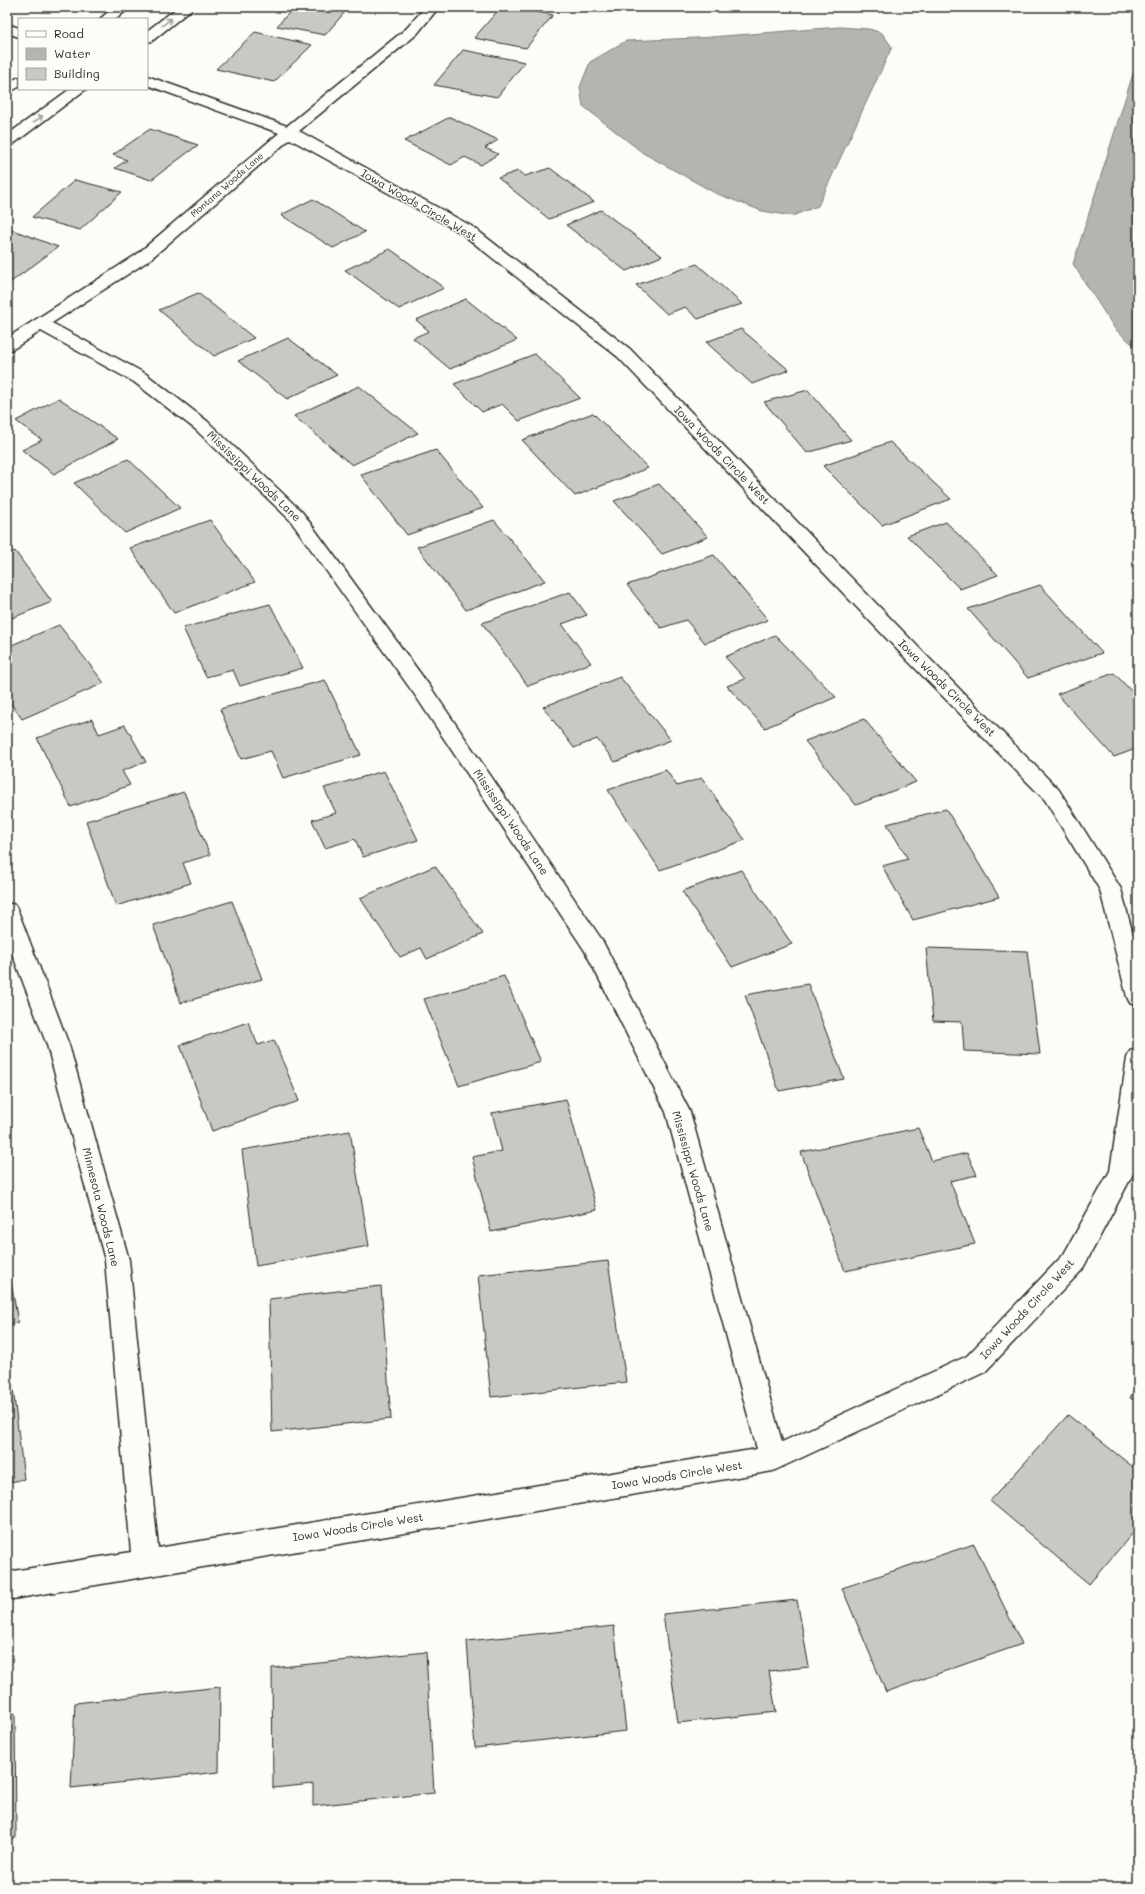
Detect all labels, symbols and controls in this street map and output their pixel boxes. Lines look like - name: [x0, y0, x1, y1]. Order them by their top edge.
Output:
- legend: [18, 18, 148, 90]
- one-way arrow: [162, 18, 173, 27]
- text: Road: [54, 25, 84, 41]
- text: Water: [54, 45, 91, 61]
- text: Building: [54, 65, 100, 81]
- one-way arrow: [33, 115, 44, 123]
- street label: Montana Woods Lane: [188, 150, 265, 219]
- street label: Iowa Woods Circle West: [358, 165, 480, 244]
- street label: Iowa Woods Circle West: [671, 402, 774, 507]
- street label: Mississippi Woods Lane: [204, 427, 305, 525]
- street label: Iowa Woods Circle West: [895, 636, 999, 740]
- street label: Mississippi Woods Lane: [470, 766, 553, 878]
- street label: Mississippi Woods Lane: [669, 1109, 718, 1233]
- street label: Minnesota Woods Lane: [79, 1146, 124, 1268]
- street label: Iowa Woods Circle West: [976, 1255, 1077, 1362]
- street label: Iowa Woods Circle West: [611, 1457, 743, 1492]
- street label: Iowa Woods Circle West: [292, 1509, 424, 1544]

